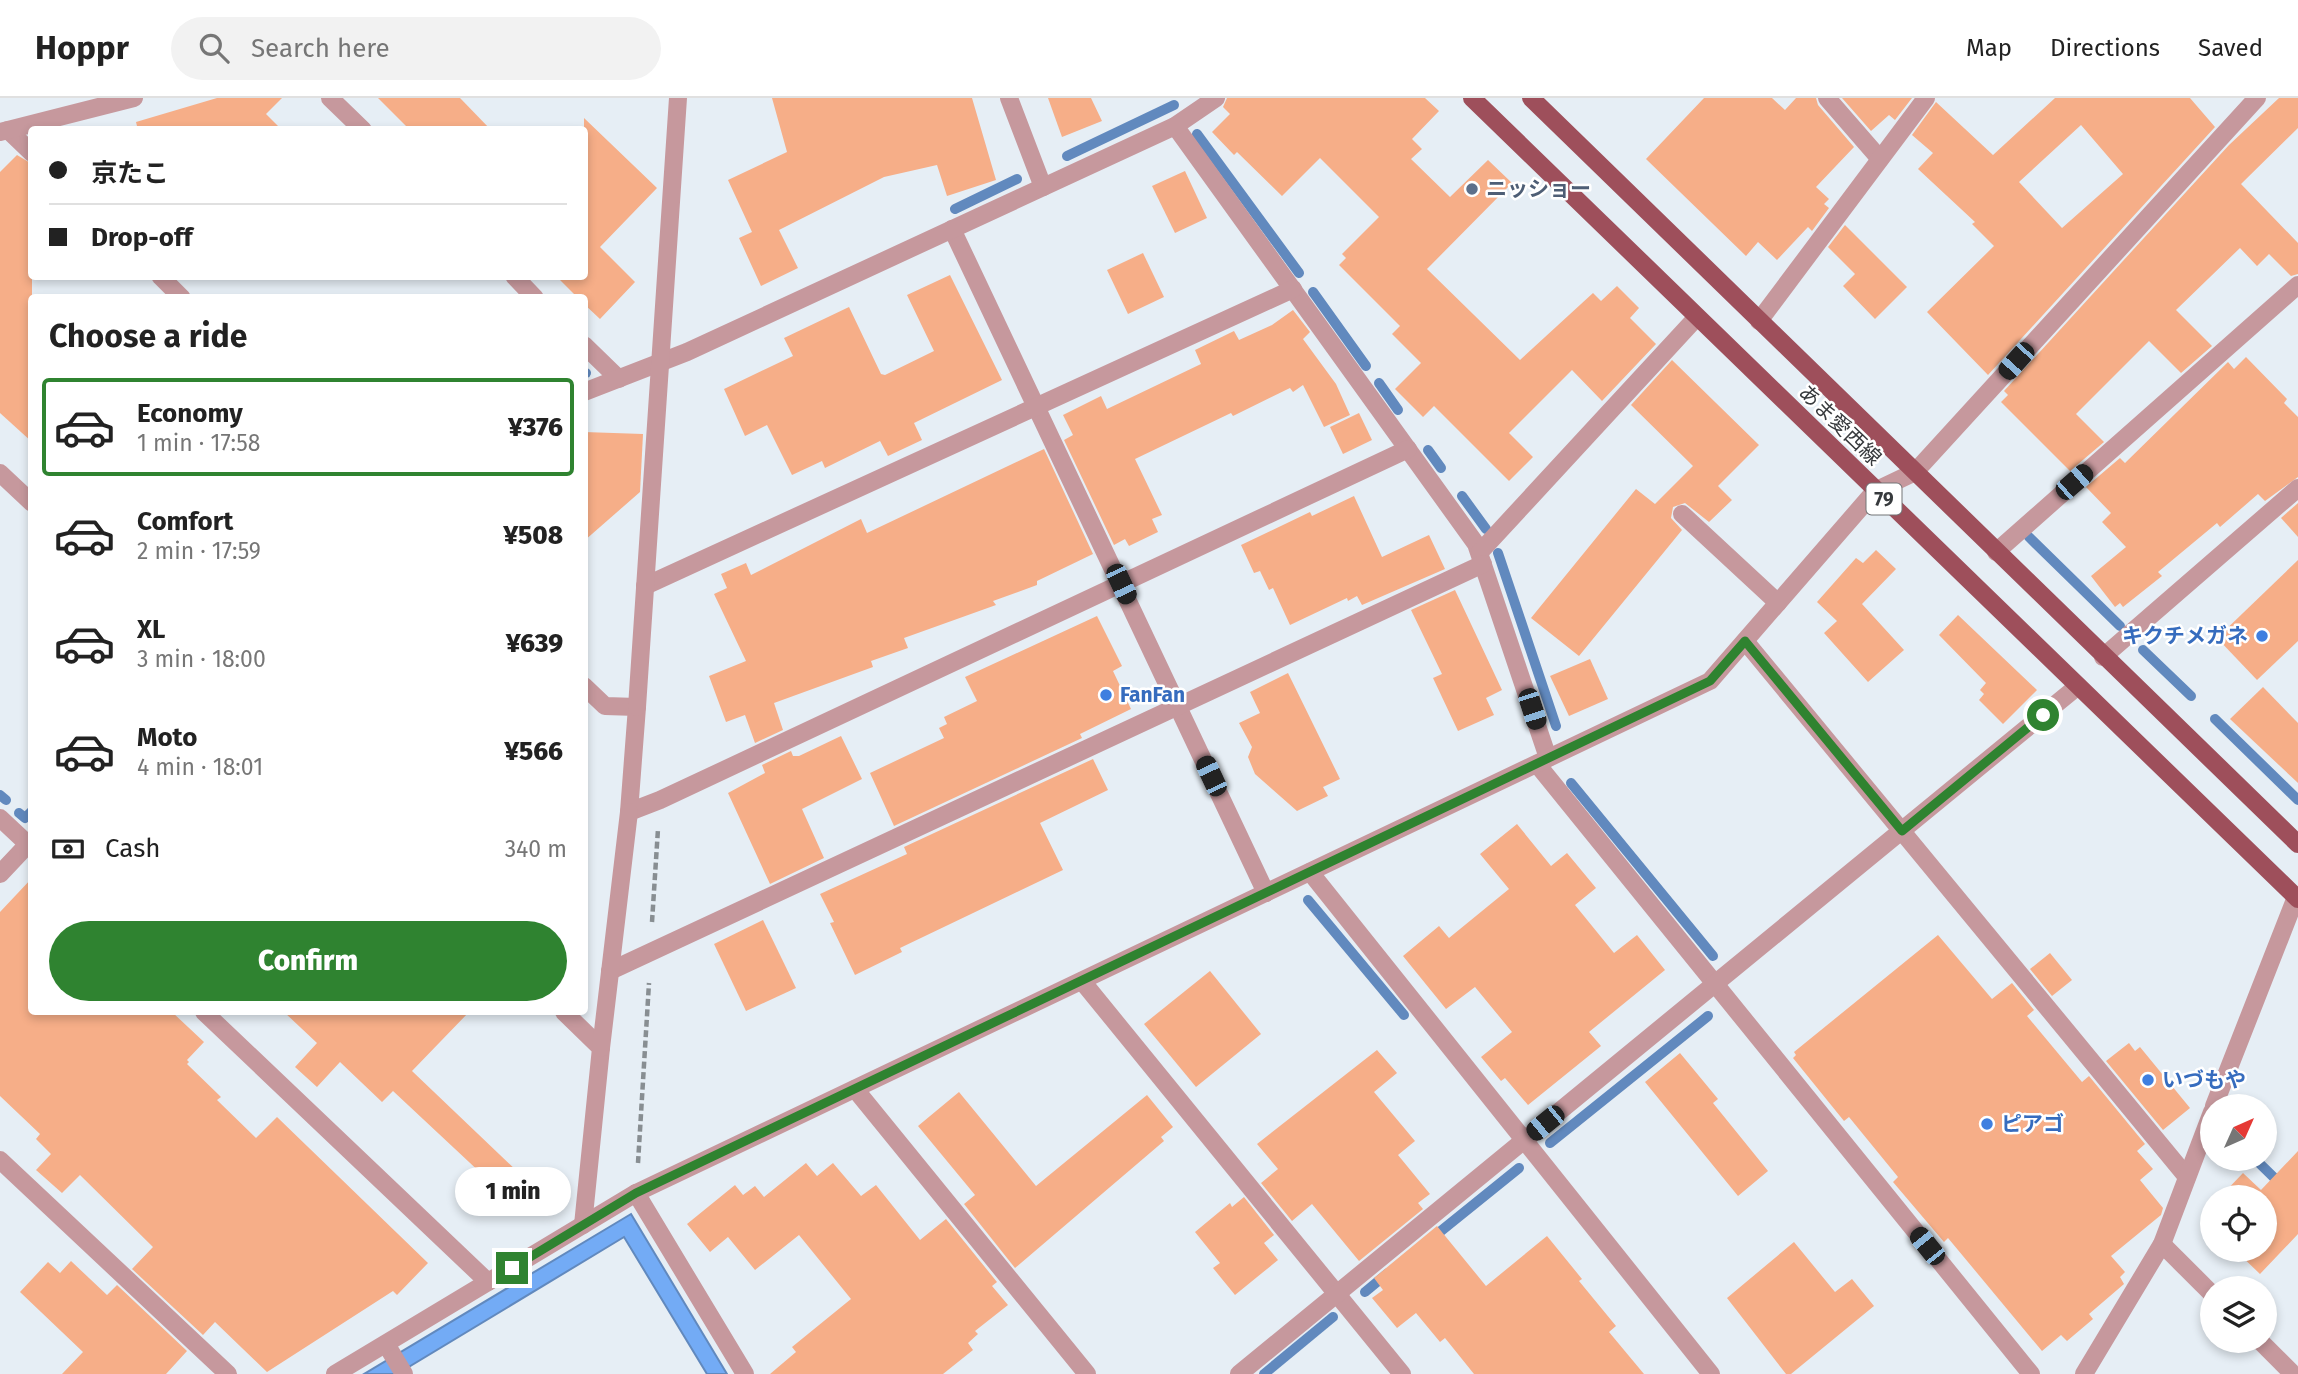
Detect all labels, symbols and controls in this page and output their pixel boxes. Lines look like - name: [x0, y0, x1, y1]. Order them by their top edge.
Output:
- search box: [171, 17, 661, 80]
- text: Hoppr: [35, 28, 129, 68]
- icon: search: [195, 29, 233, 67]
- text: Search here: [251, 33, 390, 64]
- text: Map: [1966, 34, 2012, 62]
- text: Directions: [2050, 34, 2160, 62]
- text: Saved: [2198, 34, 2263, 62]
- text: 京たこ: [91, 158, 169, 189]
- place label: ニッショー: [1486, 176, 1591, 202]
- marker: ニッショー: [1464, 181, 1480, 197]
- text: Drop-off: [91, 222, 193, 253]
- text: Choose a ride: [49, 317, 247, 355]
- car: [1995, 338, 2038, 384]
- street label: あま愛西線: [1793, 379, 1887, 471]
- icon: car: [53, 396, 116, 459]
- text: Economy: [137, 398, 243, 429]
- text: ¥376: [508, 412, 563, 443]
- text: 1 min · 17:58: [137, 429, 260, 457]
- car: [2052, 460, 2097, 504]
- road number: 79: [1867, 484, 1902, 514]
- icon: car: [53, 504, 116, 567]
- text: Comfort: [137, 506, 233, 537]
- text: ¥508: [503, 520, 563, 551]
- text: 2 min · 17:59: [137, 537, 261, 565]
- car: [1103, 561, 1140, 607]
- icon: car: [53, 612, 116, 675]
- text: XL: [137, 614, 165, 645]
- place label: キクチメガネ: [2122, 623, 2248, 649]
- text: ¥639: [506, 628, 563, 659]
- marker: キクチメガネ: [2254, 628, 2270, 644]
- text: 3 min · 18:00: [137, 645, 266, 673]
- place label: FanFan: [1120, 682, 1185, 708]
- car: [1516, 686, 1549, 732]
- marker: FanFan: [1098, 687, 1114, 703]
- route start: [2027, 699, 2059, 731]
- icon: car: [53, 720, 116, 783]
- text: Moto: [137, 722, 197, 753]
- text: ¥566: [504, 736, 563, 767]
- text: 4 min · 18:01: [137, 753, 263, 781]
- car: [1193, 753, 1230, 799]
- icon: cash: [49, 830, 87, 868]
- text: Cash: [105, 833, 161, 864]
- text: 340 m: [505, 835, 567, 863]
- button: Confirm: [49, 921, 567, 1001]
- place label: いづもや: [2162, 1067, 2246, 1093]
- marker: いづもや: [2140, 1072, 2156, 1088]
- north arrow: [2200, 1094, 2277, 1171]
- map controls: [2200, 1094, 2277, 1353]
- car: [1523, 1102, 1568, 1144]
- place label: ピアゴ: [2001, 1111, 2064, 1137]
- marker: ピアゴ: [1979, 1116, 1995, 1132]
- callout: 1 min: [454, 1166, 570, 1216]
- text: 1 min: [485, 1177, 541, 1205]
- button: locate: [2200, 1185, 2277, 1262]
- car: [1906, 1223, 1949, 1269]
- route end: [496, 1252, 528, 1284]
- button: layers: [2200, 1276, 2277, 1353]

